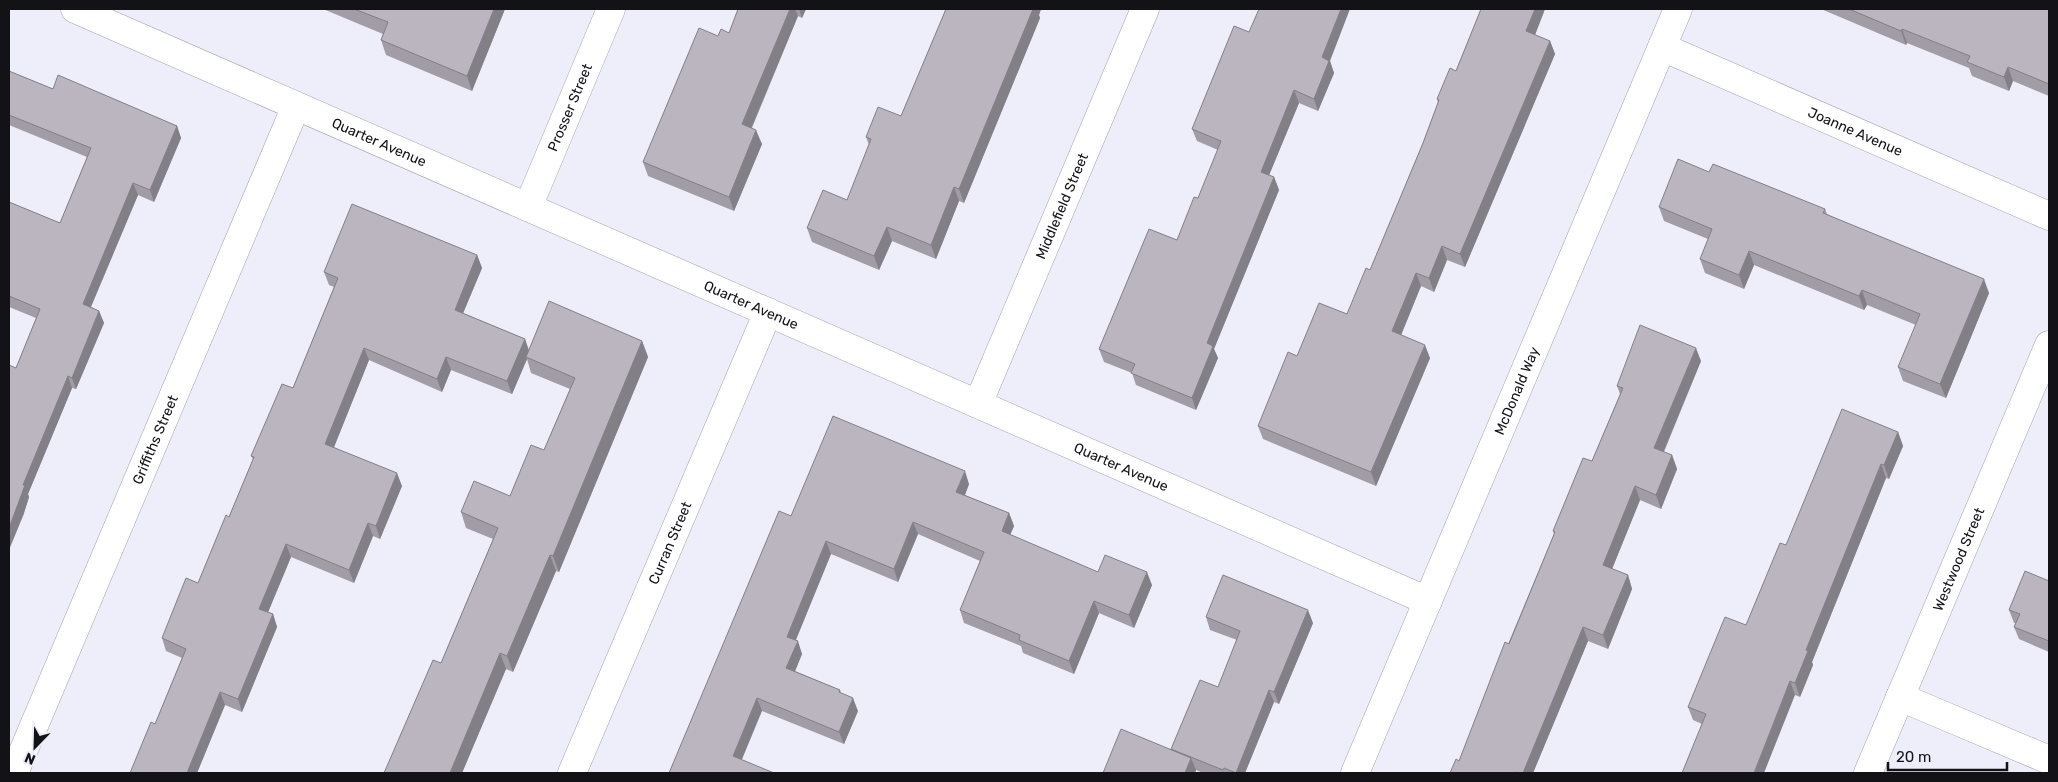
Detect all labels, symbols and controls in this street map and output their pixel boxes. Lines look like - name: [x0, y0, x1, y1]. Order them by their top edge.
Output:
- street label: Prosser Street: [544, 61, 596, 154]
- street label: Joanne Avenue: [1805, 104, 1905, 160]
- street label: Quarter Avenue: [329, 114, 429, 171]
- street label: Middlefield Street: [1032, 150, 1092, 262]
- street label: Quarter Avenue: [701, 277, 801, 333]
- street label: McDonald Way: [1491, 344, 1543, 438]
- street label: Griffiths Street: [129, 392, 182, 487]
- street label: Quarter Avenue: [1071, 439, 1171, 495]
- street label: Curran Street: [645, 499, 696, 587]
- street label: Westwood Street: [1929, 505, 1988, 614]
- north arrow: [10, 722, 60, 772]
- scale bar: [1888, 740, 2007, 772]
- text: 20 m: [1896, 748, 1931, 766]
- text: N: [22, 749, 38, 768]

